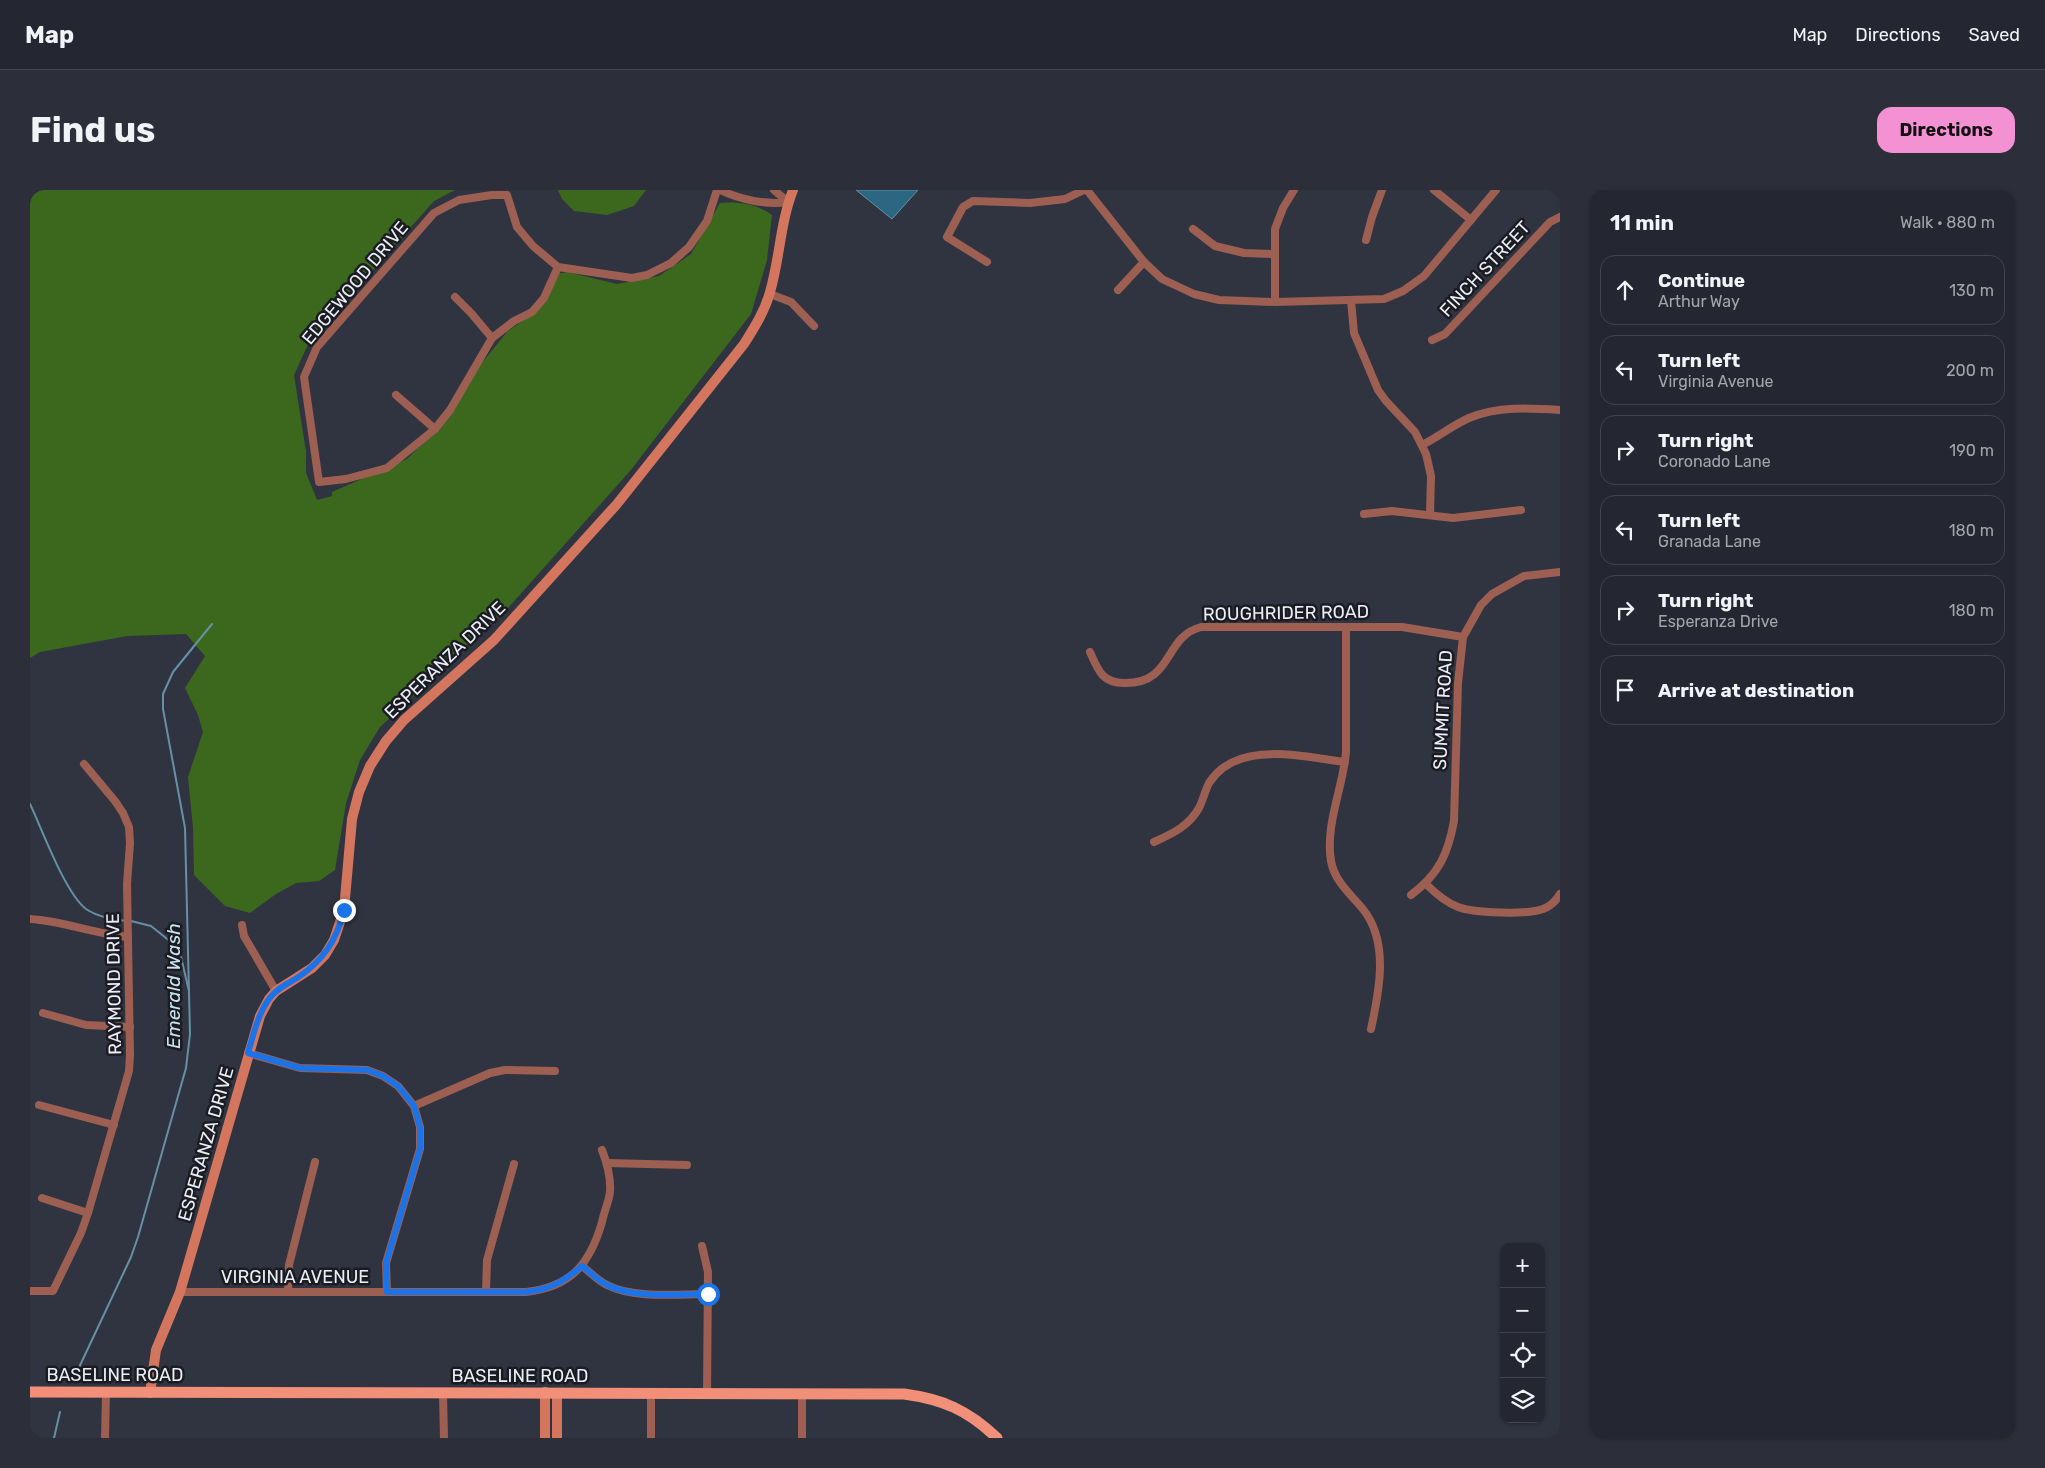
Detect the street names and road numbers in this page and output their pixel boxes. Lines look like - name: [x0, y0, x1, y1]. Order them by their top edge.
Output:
- street label: EDGEWOOD DRIVE: [297, 217, 413, 349]
- street label: FINCH STREET: [1435, 217, 1535, 321]
- street label: ESPERANZA DRIVE: [380, 597, 510, 723]
- street label: ROUGHRIDER ROAD: [1203, 601, 1369, 625]
- street label: SUMMIT ROAD: [1429, 650, 1457, 770]
- street label: RAYMOND DRIVE: [102, 913, 126, 1055]
- street label: ESPERANZA DRIVE: [173, 1064, 239, 1224]
- street label: VIRGINIA AVENUE: [221, 1266, 369, 1288]
- street label: BASELINE ROAD: [47, 1364, 183, 1386]
- street label: BASELINE ROAD: [452, 1365, 588, 1387]

